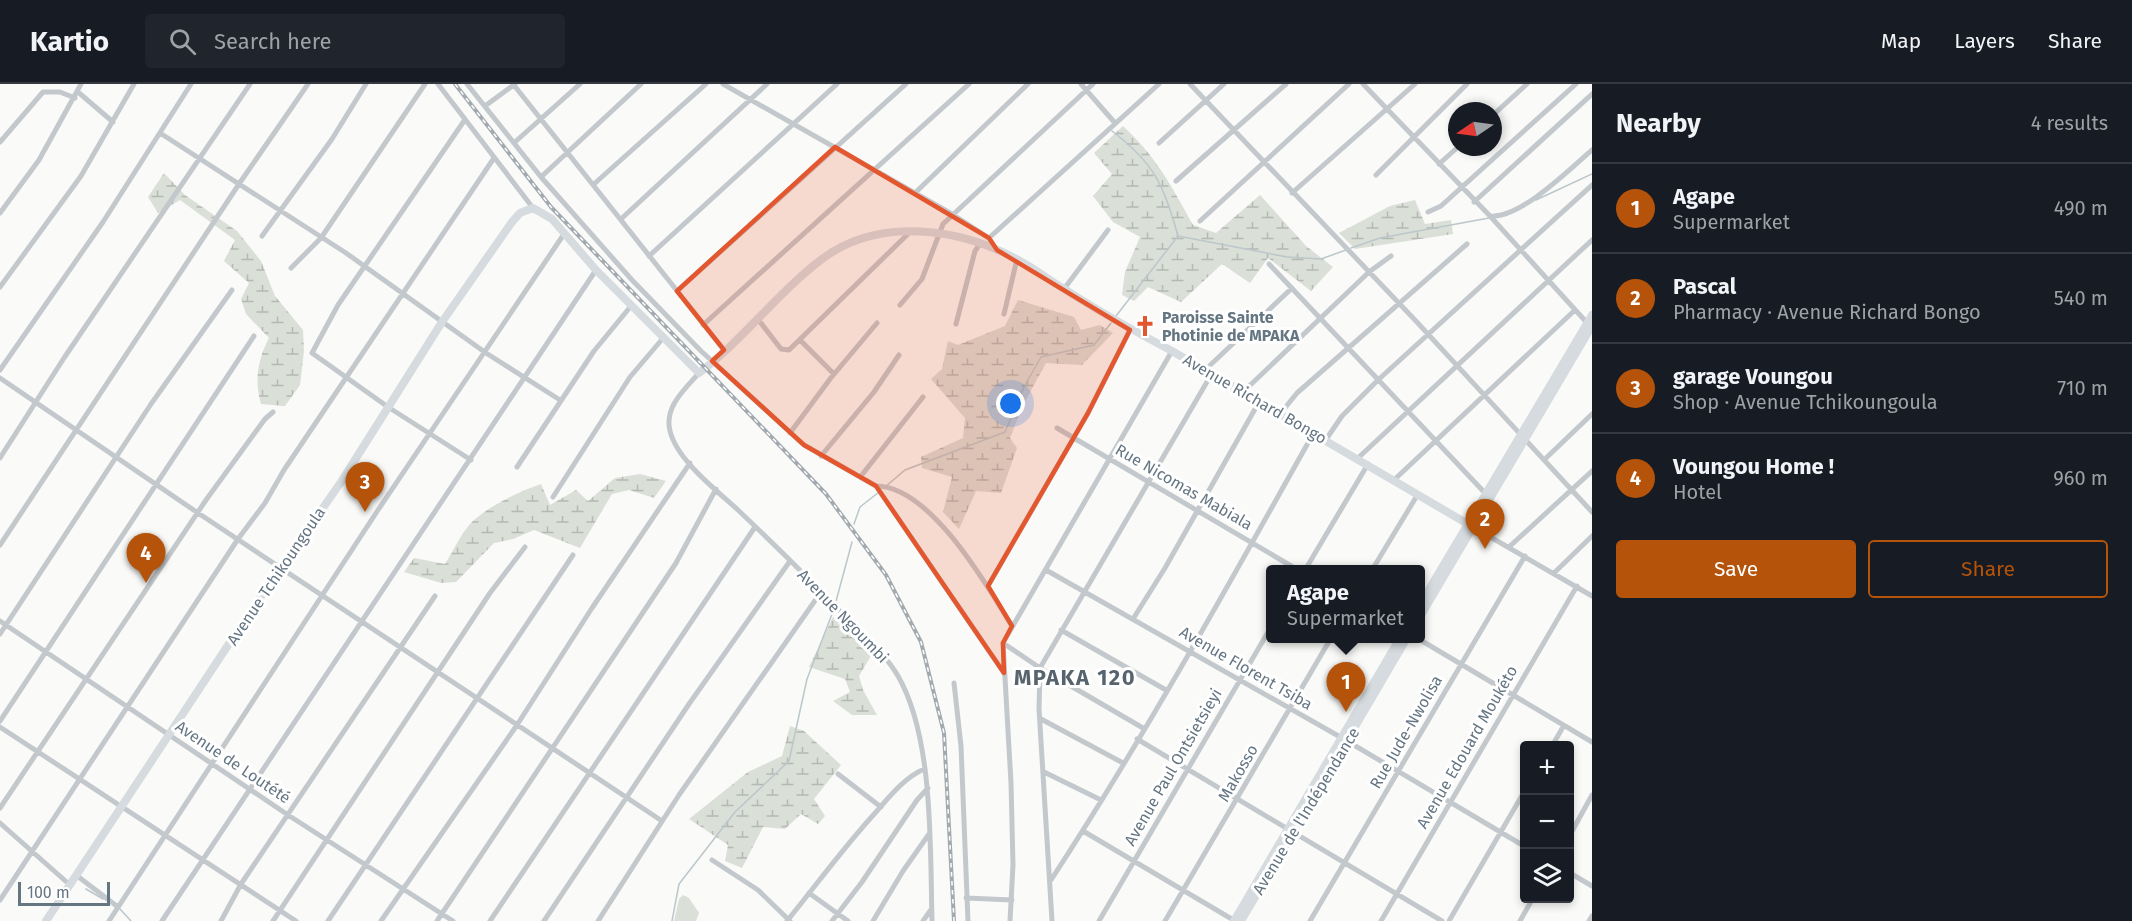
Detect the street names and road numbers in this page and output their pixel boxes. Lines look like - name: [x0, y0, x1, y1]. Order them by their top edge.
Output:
- street label: Avenue Richard Bongo: [1180, 350, 1330, 448]
- street label: Rue Nicomas Mabiala: [1112, 440, 1256, 534]
- street label: Avenue Tchikoungoula: [223, 503, 329, 649]
- street label: Avenue Ngoumbi: [794, 565, 892, 667]
- street label: Avenue Florent Tsiba: [1176, 622, 1316, 714]
- street label: Avenue Edouard Moukéto: [1413, 662, 1521, 832]
- street label: Rue Jude-Nwolisa: [1366, 672, 1446, 792]
- street label: Avenue Paul Ontsietsieyi: [1120, 685, 1226, 849]
- street label: Avenue de Loutété: [172, 716, 294, 808]
- street label: Avenue de l'Indépendance: [1249, 724, 1363, 898]
- street label: Makosso: [1214, 741, 1262, 805]

